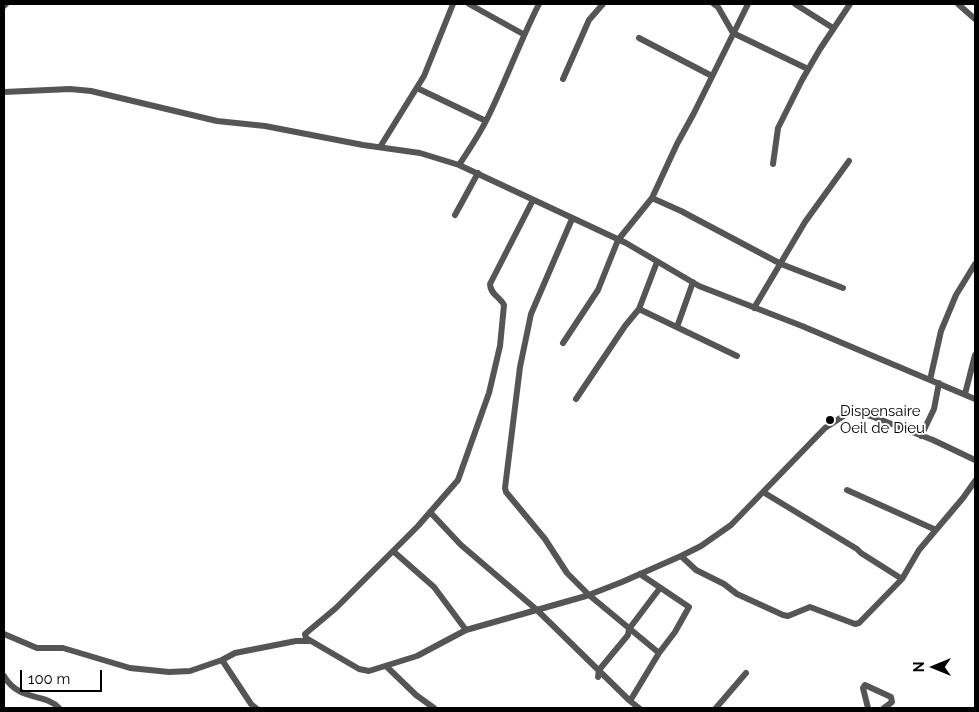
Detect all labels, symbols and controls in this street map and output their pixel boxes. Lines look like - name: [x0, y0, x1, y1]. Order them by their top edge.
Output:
- place label: Dispensaire Oeil de Dieu: [840, 402, 925, 437]
- marker: Dispensaire Oeil de Dieu: [824, 414, 836, 426]
- north arrow: [909, 642, 959, 692]
- scale bar: [22, 660, 105, 692]
- text: N: [911, 662, 927, 672]
- text: 100 m: [28, 670, 70, 688]

